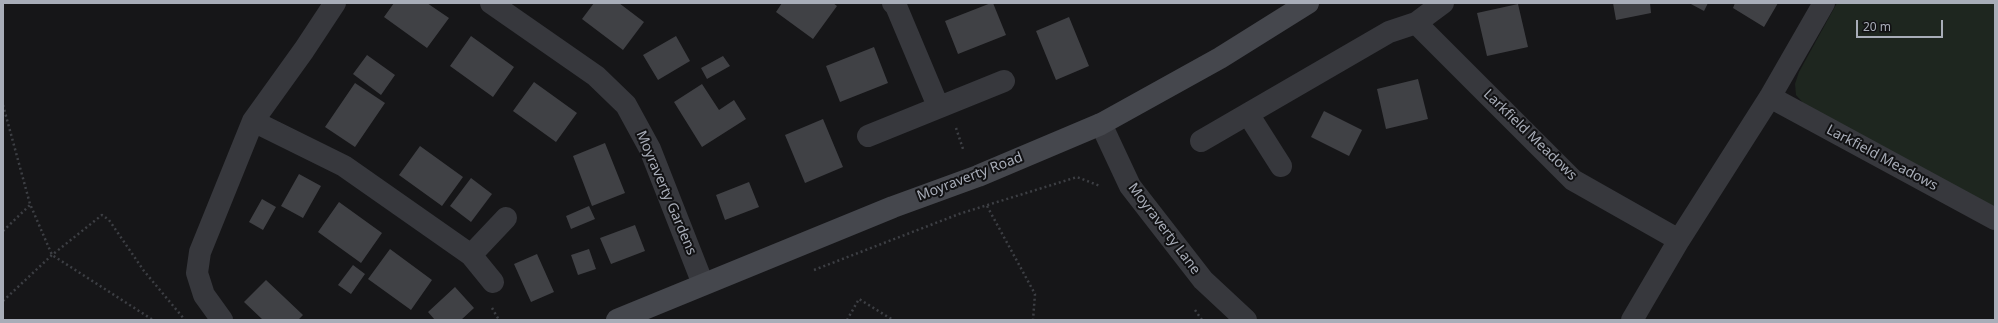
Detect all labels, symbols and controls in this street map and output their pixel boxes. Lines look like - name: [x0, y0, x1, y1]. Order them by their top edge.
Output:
- scale bar: [1858, 12, 1945, 38]
- text: 20 m: [1863, 18, 1891, 35]
- street label: Larkfield Meadows: [1480, 86, 1580, 184]
- street label: Larkfield Meadows: [1823, 122, 1941, 194]
- street label: Moyraverty Gardens: [632, 128, 700, 258]
- street label: Moyraverty Road: [915, 149, 1025, 205]
- street label: Moyraverty Lane: [1124, 180, 1204, 278]

